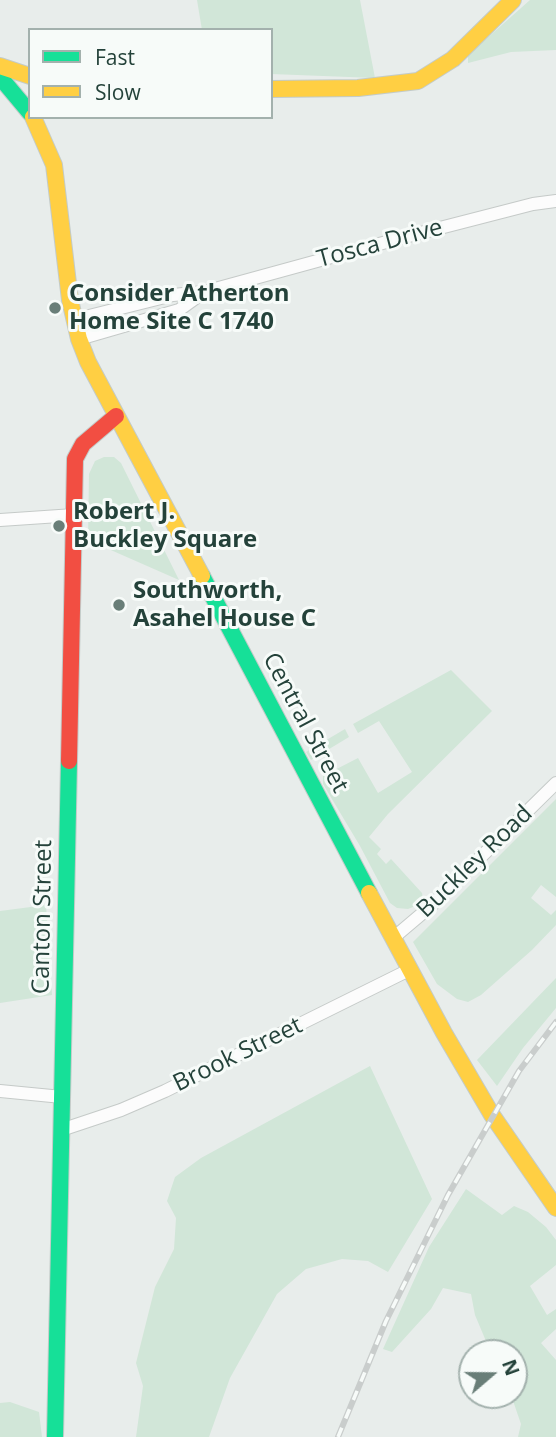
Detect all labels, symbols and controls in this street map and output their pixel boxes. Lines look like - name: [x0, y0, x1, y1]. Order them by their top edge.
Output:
- legend: [28, 28, 273, 119]
- text: Fast: [95, 43, 135, 71]
- text: Slow: [95, 78, 141, 106]
- street label: Tosca Drive: [314, 213, 446, 275]
- place label: Consider Atherton Home Site C 1740: [69, 280, 290, 336]
- marker: Consider Atherton Home Site C 1740: [47, 300, 63, 316]
- place label: Robert J. Buckley Square: [73, 498, 257, 554]
- marker: Robert J. Buckley Square: [51, 518, 67, 534]
- place label: Southworth, Asahel House C: [133, 577, 316, 633]
- marker: Southworth, Asahel House C: [111, 597, 127, 613]
- street label: Central Street: [256, 648, 354, 798]
- street label: Buckley Road: [411, 800, 539, 924]
- street label: Canton Street: [27, 840, 59, 994]
- street label: Brook Street: [169, 1011, 307, 1099]
- north arrow: [458, 1339, 528, 1409]
- text: N: [496, 1356, 526, 1379]

